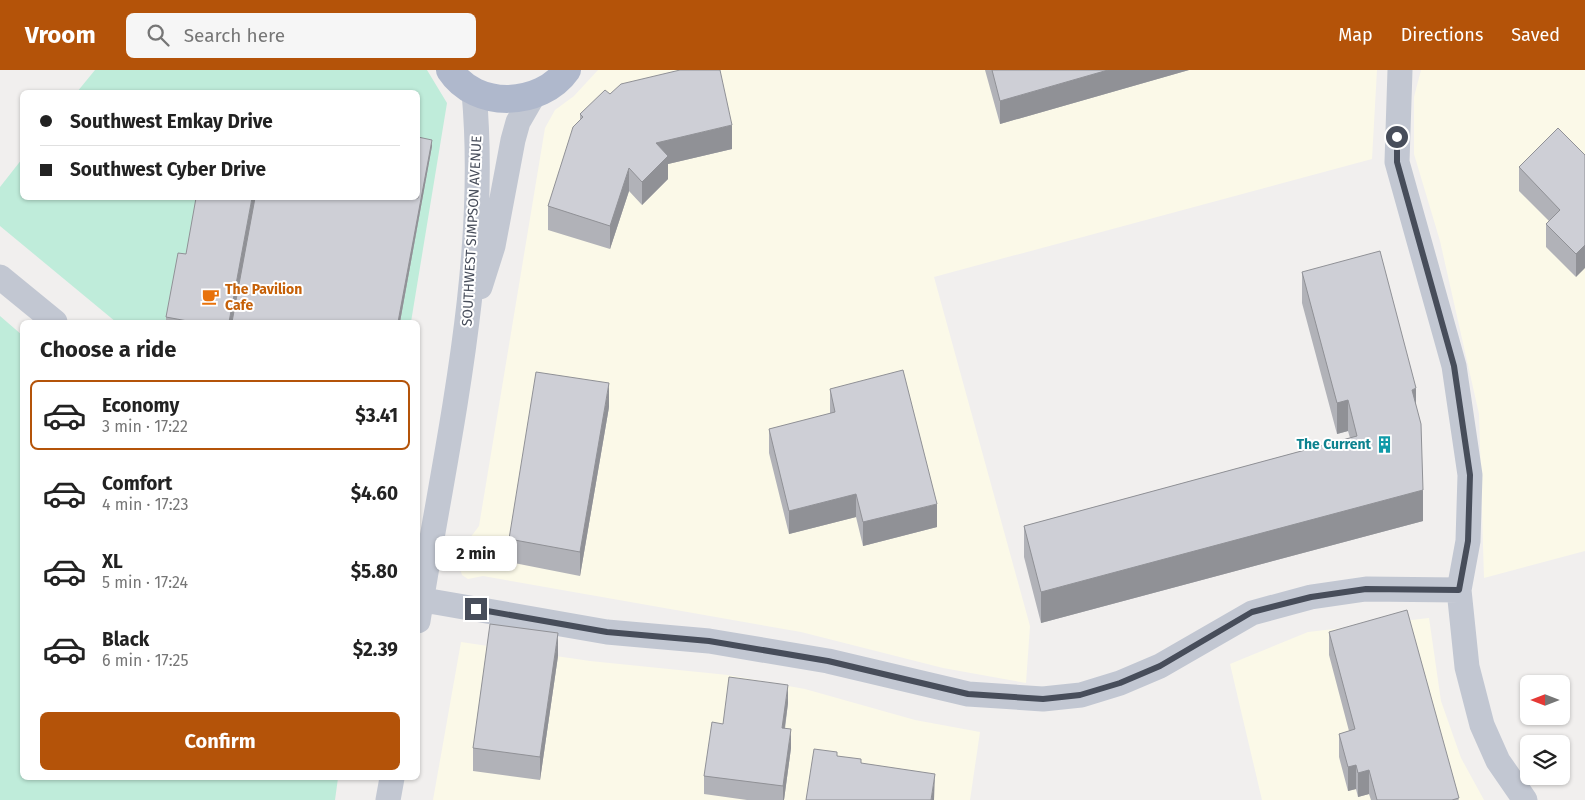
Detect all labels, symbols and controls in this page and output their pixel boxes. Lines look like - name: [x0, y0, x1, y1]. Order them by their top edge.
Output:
- search box: [126, 13, 476, 58]
- text: Vroom: [25, 21, 96, 49]
- icon: search: [144, 21, 172, 49]
- text: Search here: [184, 24, 285, 47]
- text: Map: [1338, 24, 1373, 46]
- text: Directions: [1401, 24, 1483, 46]
- text: Saved: [1511, 24, 1560, 46]
- text: Southwest Emkay Drive: [70, 110, 273, 133]
- route start: [1386, 126, 1408, 148]
- street label: SOUTHWEST SIMPSON AVENUE: [459, 135, 485, 327]
- text: Southwest Cyber Drive: [70, 158, 266, 181]
- place label: The Pavilion Cafe: [225, 281, 302, 314]
- cafe icon: The Pavilion Cafe: [201, 287, 221, 307]
- text: Choose a ride: [40, 336, 176, 363]
- icon: car: [42, 393, 87, 438]
- text: Economy: [102, 394, 179, 417]
- text: $3.41: [355, 404, 398, 427]
- text: 3 min · 17:22: [102, 417, 188, 436]
- building icon: The Current: [1375, 434, 1395, 454]
- place label: The Current: [1296, 436, 1372, 453]
- icon: car: [42, 471, 87, 516]
- text: Comfort: [102, 472, 172, 495]
- text: $4.60: [351, 482, 398, 505]
- text: 4 min · 17:23: [102, 495, 188, 514]
- callout: 2 min: [435, 536, 517, 572]
- text: 2 min: [456, 544, 496, 563]
- icon: car: [42, 549, 87, 594]
- text: XL: [102, 550, 123, 573]
- text: $5.80: [351, 560, 398, 583]
- text: 5 min · 17:24: [102, 573, 188, 592]
- route end: [465, 598, 487, 620]
- icon: car: [42, 627, 87, 672]
- text: Black: [102, 628, 149, 651]
- text: $2.39: [353, 638, 398, 661]
- text: 6 min · 17:25: [102, 651, 189, 670]
- north arrow: [1520, 675, 1570, 725]
- map controls: [1520, 675, 1570, 785]
- button: Confirm: [40, 712, 400, 770]
- button: layers: [1520, 735, 1570, 785]

